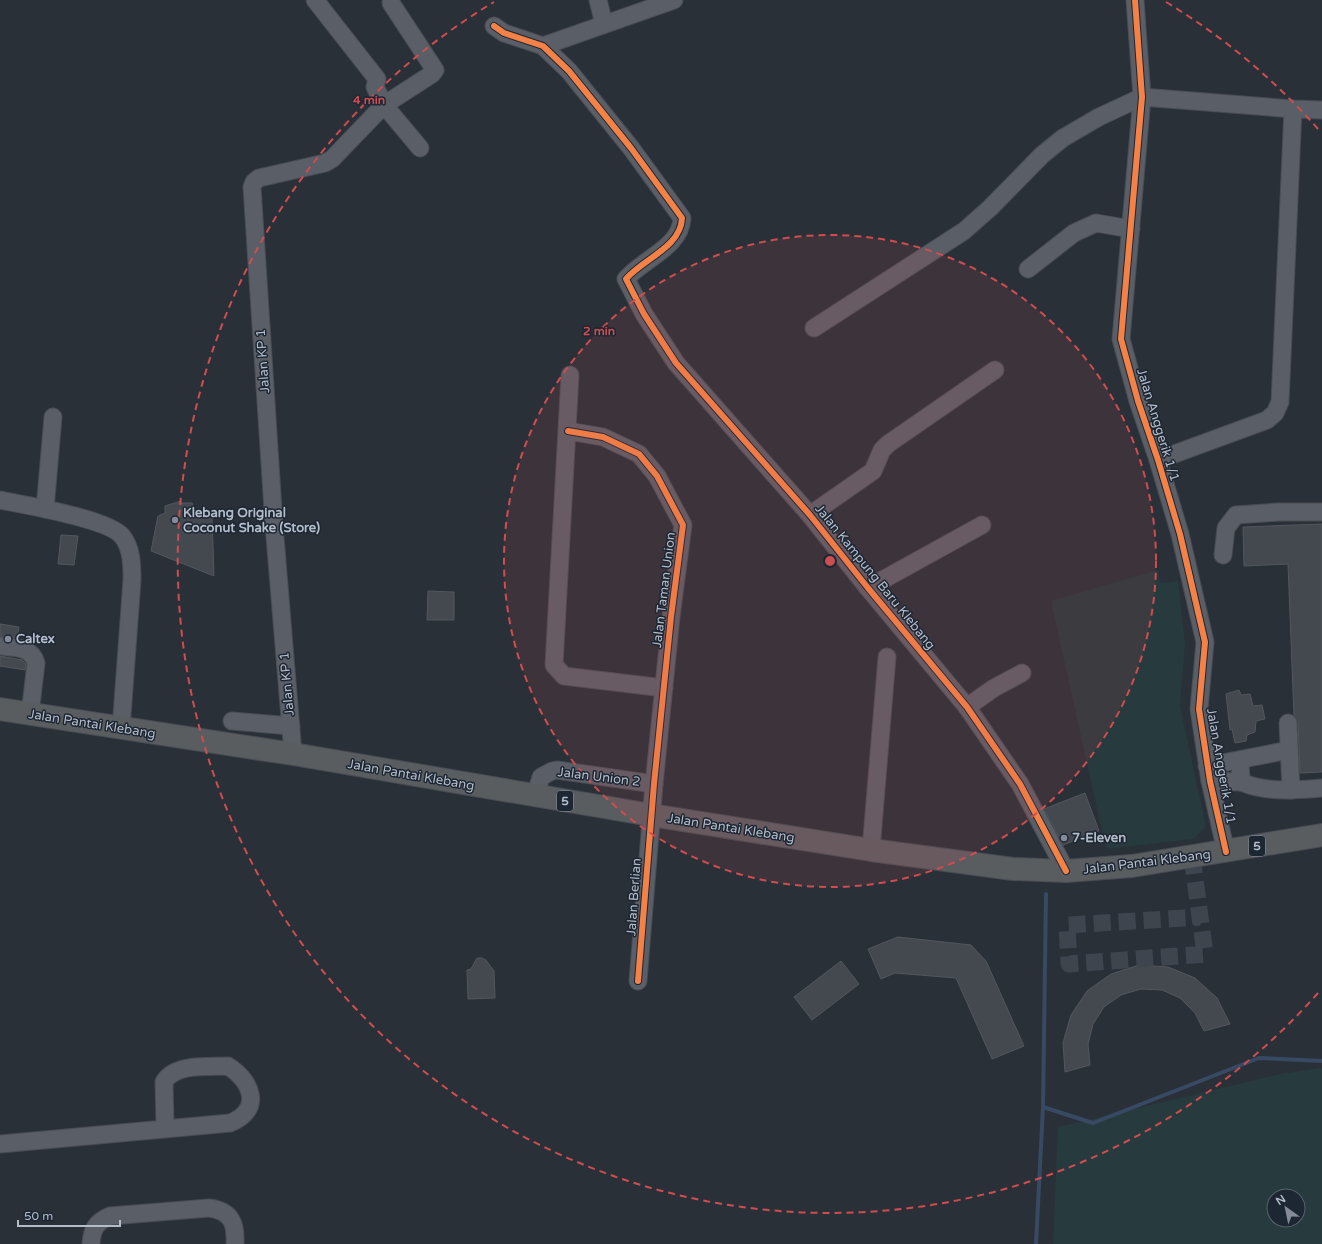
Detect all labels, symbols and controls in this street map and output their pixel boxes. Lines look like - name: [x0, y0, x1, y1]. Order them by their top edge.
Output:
- text: 4 min: [353, 93, 385, 107]
- text: 2 min: [583, 324, 615, 338]
- street label: Jalan KP 1: [253, 328, 273, 394]
- street label: Jalan Anggerik 1/1: [1133, 367, 1183, 483]
- street label: Jalan Kampung Baru Klebang: [811, 501, 939, 653]
- place label: Klebang Original Coconut Shake (Store): [183, 505, 320, 536]
- marker: Klebang Original Coconut Shake (Store): [170, 515, 180, 525]
- street label: Jalan Taman Union: [649, 531, 679, 649]
- centre of rings: [823, 554, 837, 568]
- place label: Caltex: [16, 631, 55, 647]
- marker: Caltex: [3, 634, 13, 644]
- street label: Jalan KP 1: [276, 651, 298, 717]
- street label: Jalan Pantai Klebang: [27, 706, 157, 742]
- street label: Jalan Anggerik 1/1: [1203, 707, 1239, 825]
- street label: Jalan Pantai Klebang: [346, 756, 476, 794]
- street label: Jalan Union 2: [557, 764, 641, 790]
- road number: 5: [557, 791, 573, 811]
- street label: Jalan Pantai Klebang: [666, 810, 796, 846]
- place label: 7-Eleven: [1072, 830, 1126, 846]
- marker: 7-Eleven: [1059, 833, 1069, 843]
- road number: 5: [1249, 836, 1265, 856]
- street label: Jalan Pantai Klebang: [1082, 846, 1212, 878]
- street label: Jalan Berlian: [623, 857, 645, 937]
- north arrow: [1266, 1188, 1306, 1228]
- text: N: [1274, 1192, 1288, 1208]
- scale bar: [18, 1202, 120, 1228]
- text: 50 m: [24, 1209, 53, 1223]

